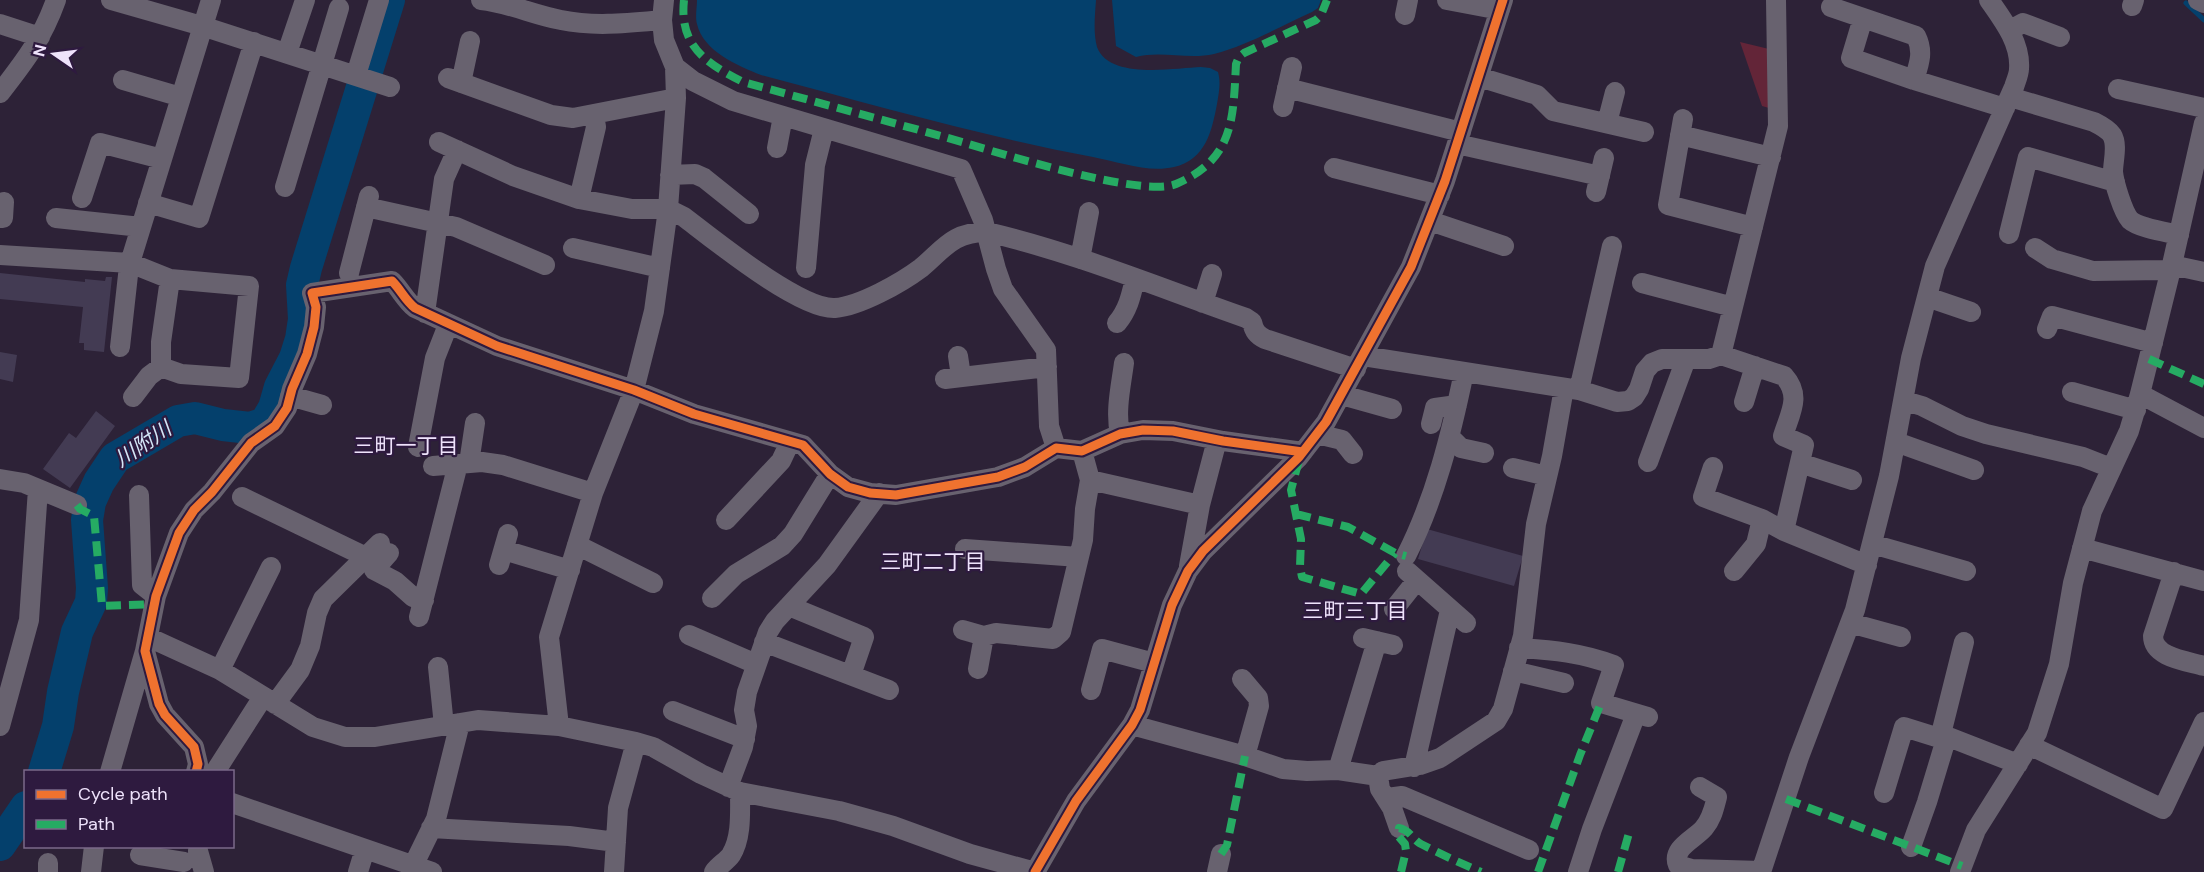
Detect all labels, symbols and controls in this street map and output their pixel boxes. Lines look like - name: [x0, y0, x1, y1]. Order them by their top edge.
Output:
- north arrow: [24, 24, 84, 84]
- text: N: [28, 42, 52, 59]
- water label: 川附川: [109, 414, 179, 473]
- district label: 三町一丁目: [354, 432, 459, 460]
- district label: 三町二丁目: [881, 548, 986, 576]
- district label: 三町三丁目: [1303, 597, 1408, 625]
- legend: [24, 770, 234, 848]
- text: Cycle path: [78, 782, 168, 806]
- text: Path: [78, 812, 115, 836]

